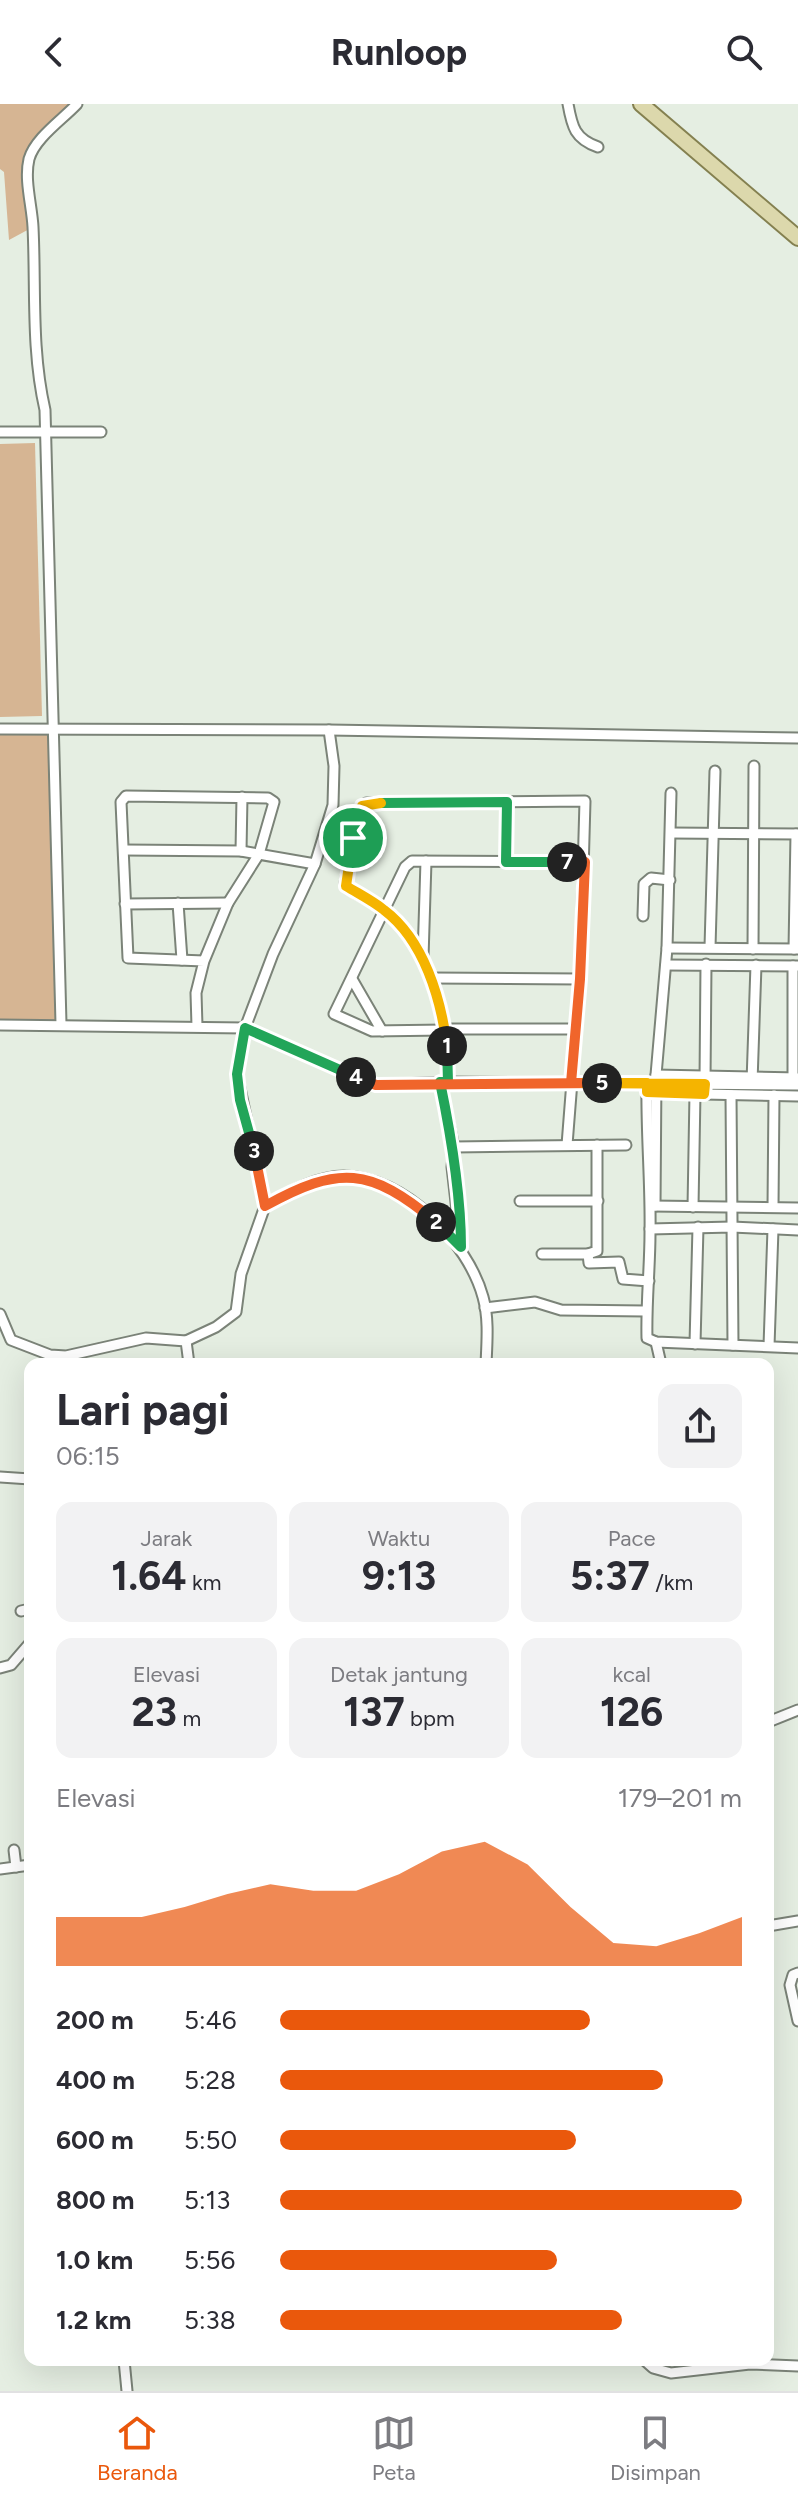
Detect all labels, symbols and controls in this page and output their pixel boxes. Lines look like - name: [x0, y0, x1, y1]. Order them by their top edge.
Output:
- icon: back: [32, 30, 76, 74]
- icon: search: [722, 30, 766, 74]
- text: Runloop: [331, 31, 467, 74]
- pin: [319, 804, 387, 872]
- icon: arrive: [331, 816, 375, 860]
- pin: 7: [547, 842, 587, 882]
- text: 7: [561, 848, 573, 875]
- pin: 1: [427, 1026, 467, 1066]
- text: 1: [442, 1032, 452, 1059]
- pin: 4: [336, 1057, 376, 1097]
- text: 4: [349, 1063, 363, 1090]
- pin: 5: [582, 1063, 622, 1103]
- text: 5: [596, 1069, 608, 1096]
- pin: 3: [234, 1131, 274, 1171]
- text: 3: [248, 1137, 260, 1164]
- pin: 2: [416, 1202, 456, 1242]
- text: 2: [430, 1208, 442, 1235]
- text: Lari pagi: [56, 1383, 230, 1436]
- button: share: [658, 1384, 742, 1468]
- text: 06:15: [56, 1440, 120, 1472]
- text: Jarak: [140, 1525, 192, 1552]
- text: Waktu: [368, 1525, 430, 1552]
- text: Pace: [608, 1525, 655, 1552]
- text: 1.64: [111, 1552, 187, 1600]
- text: 9:13: [362, 1552, 436, 1600]
- text: 5:37: [570, 1552, 650, 1600]
- text: km: [187, 1569, 221, 1596]
- text: /km: [650, 1569, 693, 1596]
- text: Elevasi: [133, 1661, 200, 1688]
- text: Detak jantung: [330, 1661, 468, 1688]
- text: kcal: [612, 1661, 651, 1688]
- text: 23: [132, 1688, 177, 1736]
- text: 137: [343, 1688, 405, 1736]
- text: 126: [600, 1688, 663, 1736]
- text: m: [177, 1705, 201, 1732]
- text: bpm: [405, 1705, 455, 1732]
- text: Elevasi: [56, 1782, 136, 1814]
- text: 179–201 m: [618, 1782, 742, 1814]
- text: 200 m: [56, 2004, 134, 2036]
- text: 5:46: [184, 2004, 236, 2036]
- text: 400 m: [56, 2064, 135, 2096]
- text: 5:28: [184, 2064, 236, 2096]
- text: 600 m: [56, 2124, 134, 2156]
- text: 5:50: [184, 2124, 237, 2156]
- text: 800 m: [56, 2184, 134, 2216]
- text: 5:13: [184, 2184, 230, 2216]
- text: 1.0 km: [56, 2244, 133, 2276]
- text: 5:56: [184, 2244, 235, 2276]
- text: 1.2 km: [56, 2304, 131, 2336]
- text: 5:38: [184, 2304, 236, 2336]
- tab: Beranda: [97, 2411, 178, 2486]
- tab: Peta: [372, 2411, 416, 2486]
- tab: Disimpan: [610, 2411, 701, 2486]

